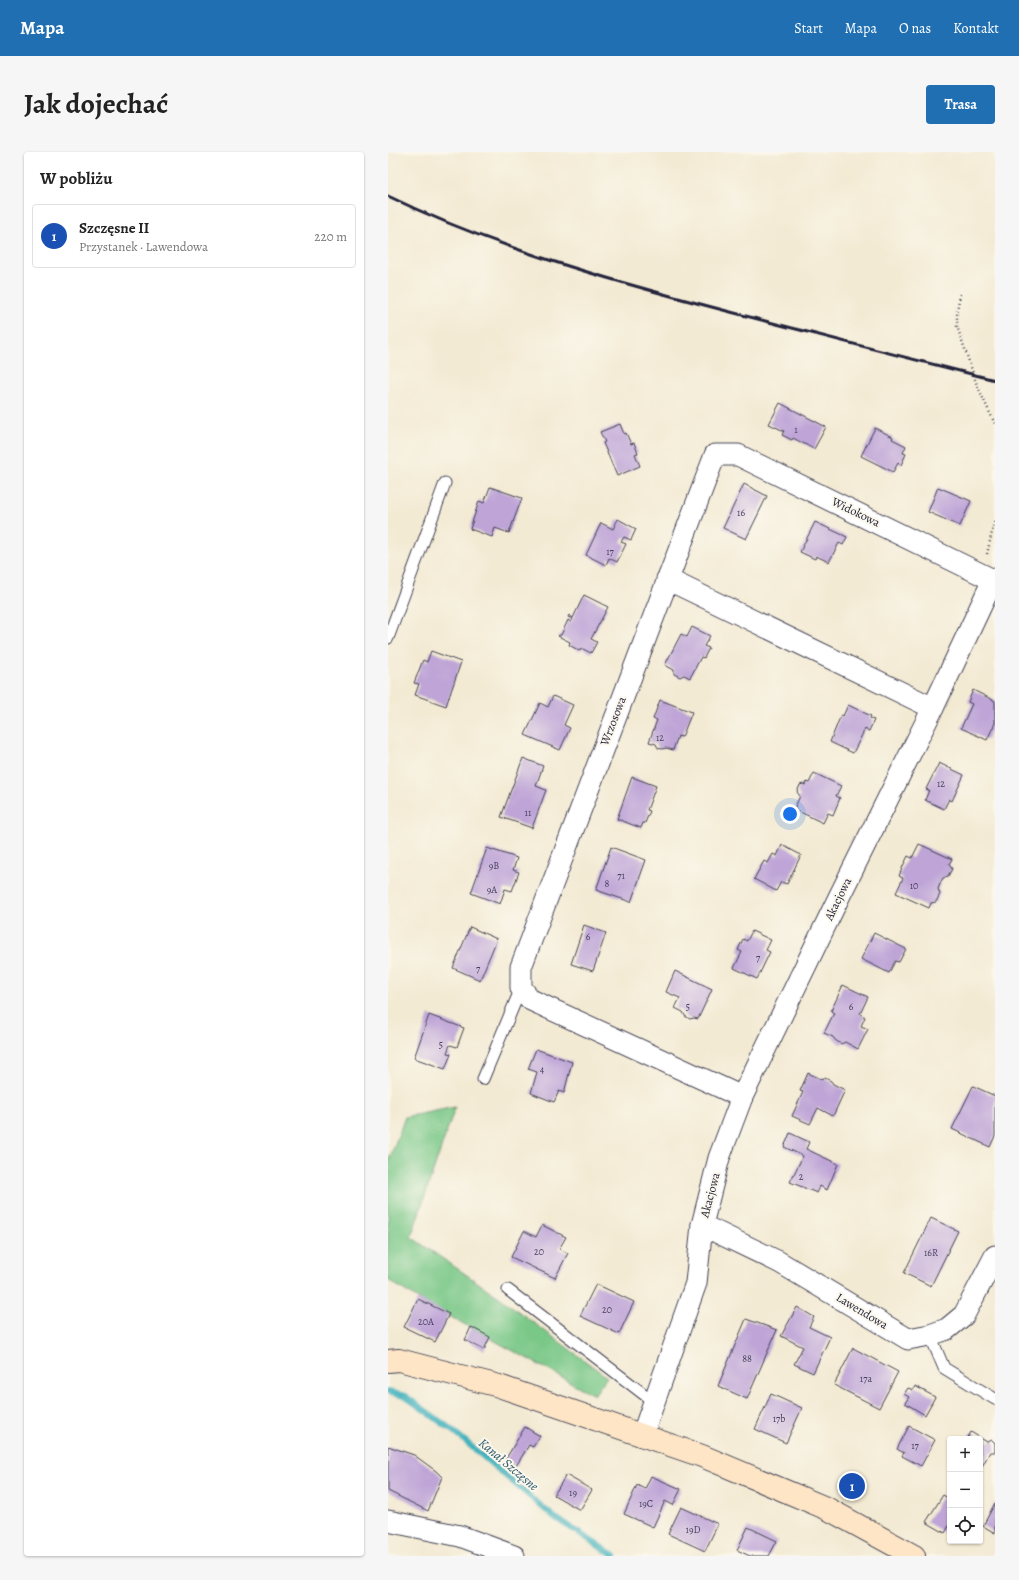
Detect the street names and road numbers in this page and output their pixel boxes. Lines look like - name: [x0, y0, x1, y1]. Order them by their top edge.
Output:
- street label: Widokowa: [828, 493, 883, 531]
- street label: Wrzosowa: [596, 694, 630, 749]
- street label: Akacjowa: [820, 875, 855, 924]
- street label: Akacjowa: [696, 1170, 724, 1220]
- street label: Lawendowa: [833, 1289, 891, 1333]

